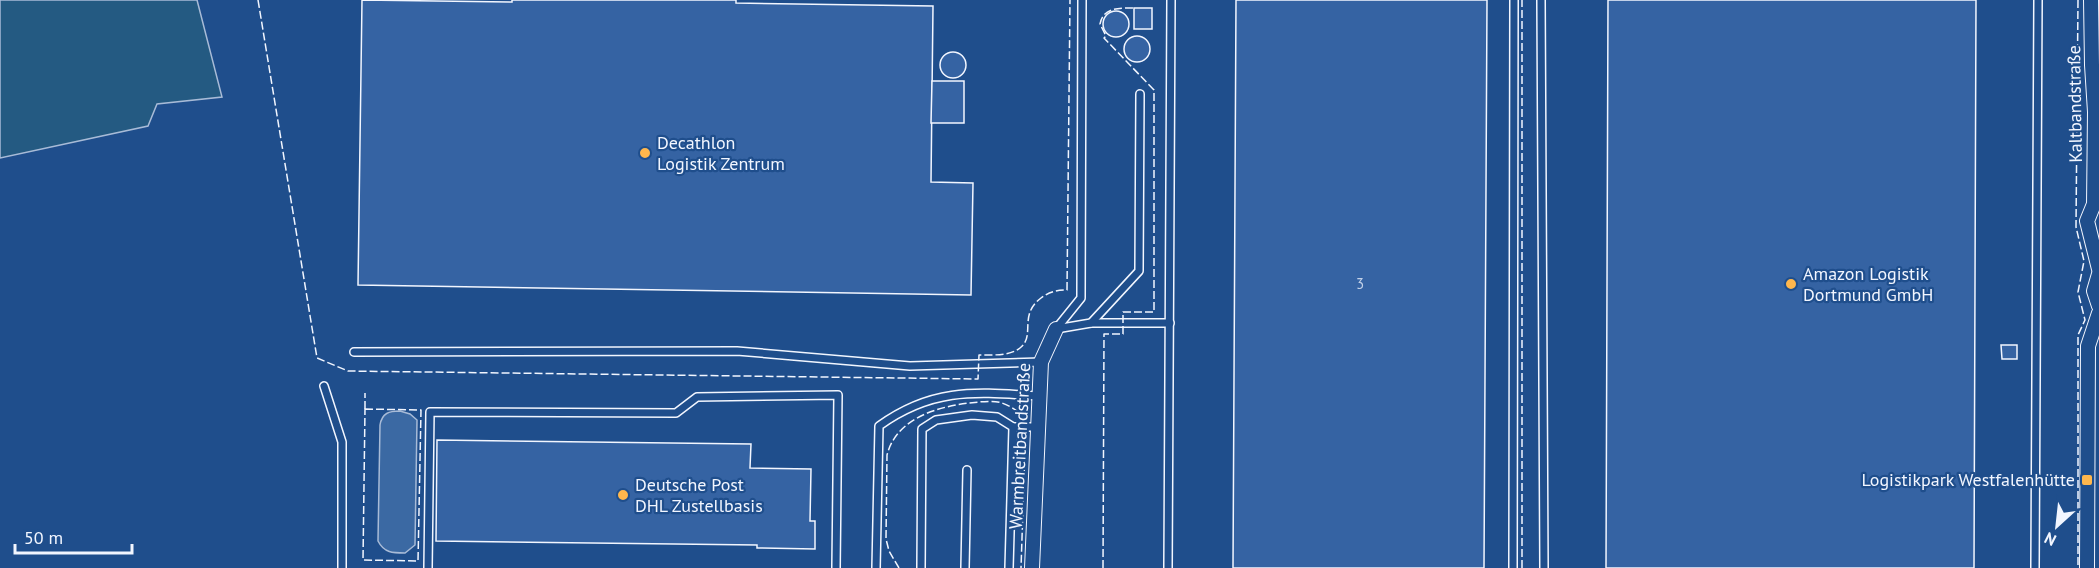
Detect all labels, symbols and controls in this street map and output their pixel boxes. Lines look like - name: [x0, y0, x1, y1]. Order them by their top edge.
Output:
- street label: Kaltbandstraße: [2062, 45, 2087, 163]
- place label: Decathlon Logistik Zentrum: [657, 131, 785, 175]
- marker: Decathlon Logistik Zentrum: [638, 146, 652, 160]
- place label: Amazon Logistik Dortmund GmbH: [1803, 262, 1933, 306]
- house number: 3: [1356, 274, 1364, 293]
- marker: Amazon Logistik Dortmund GmbH: [1784, 277, 1798, 291]
- street label: Warmbreitbandstraße: [1004, 362, 1035, 530]
- place label: Logistikpark Westfalenhütte: [1862, 468, 2075, 491]
- place label: Deutsche Post DHL Zustellbasis: [635, 473, 763, 517]
- marker: Logistikpark Westfalenhütte: [2080, 473, 2094, 487]
- marker: Deutsche Post DHL Zustellbasis: [616, 488, 630, 502]
- north arrow: [2027, 496, 2087, 556]
- scale bar: [15, 517, 132, 555]
- text: 50 m: [24, 526, 63, 549]
- text: N: [2041, 528, 2059, 551]

